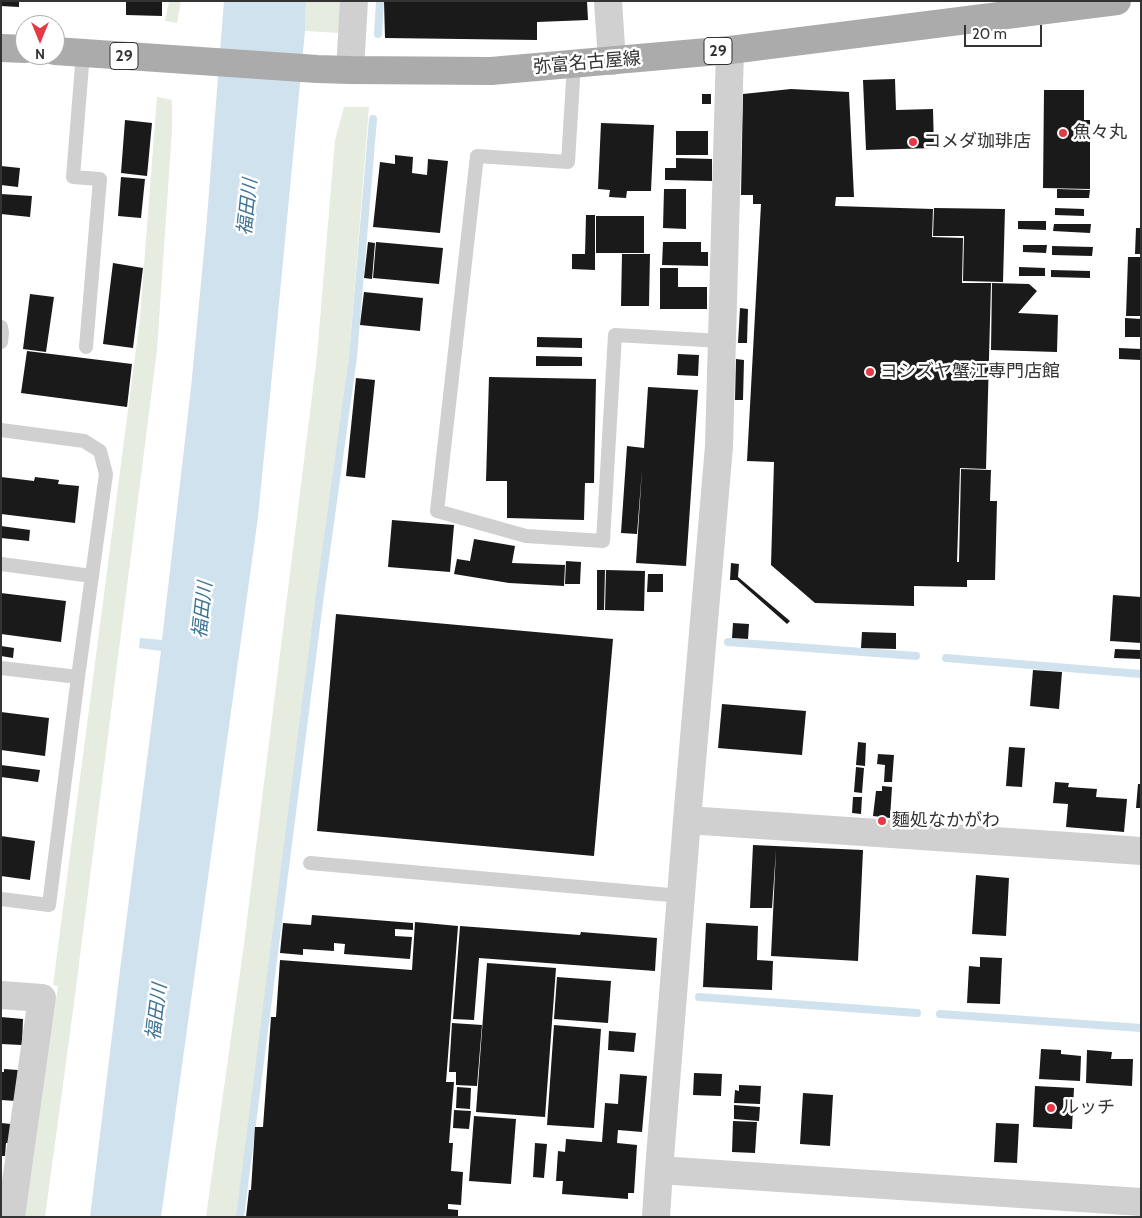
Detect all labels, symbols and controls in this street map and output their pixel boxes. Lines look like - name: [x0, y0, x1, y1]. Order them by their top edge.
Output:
- north arrow: [15, 15, 65, 65]
- scale bar: [967, 15, 1044, 47]
- text: 20 m: [972, 25, 1007, 43]
- road number: 29: [704, 37, 732, 64]
- road number: 29: [110, 42, 138, 70]
- text: N: [35, 45, 45, 63]
- street label: 弥富名古屋線: [532, 48, 642, 78]
- place label: 魚々丸: [1073, 122, 1127, 144]
- marker: 魚々丸: [1057, 127, 1069, 139]
- place label: コメダ珈琲店: [923, 131, 1031, 153]
- marker: コメダ珈琲店: [907, 136, 919, 148]
- water label: 福田川: [234, 177, 262, 237]
- place label: ヨシズヤ蟹江専門店館: [880, 361, 1060, 383]
- marker: ヨシズヤ蟹江専門店館: [864, 366, 876, 378]
- water label: 福田川: [189, 580, 217, 640]
- place label: 麵処なかがわ: [892, 810, 1000, 832]
- marker: 麵処なかがわ: [876, 815, 888, 827]
- water label: 福田川: [142, 982, 172, 1042]
- place label: ルッチ: [1061, 1097, 1115, 1119]
- marker: ルッチ: [1045, 1102, 1057, 1114]

